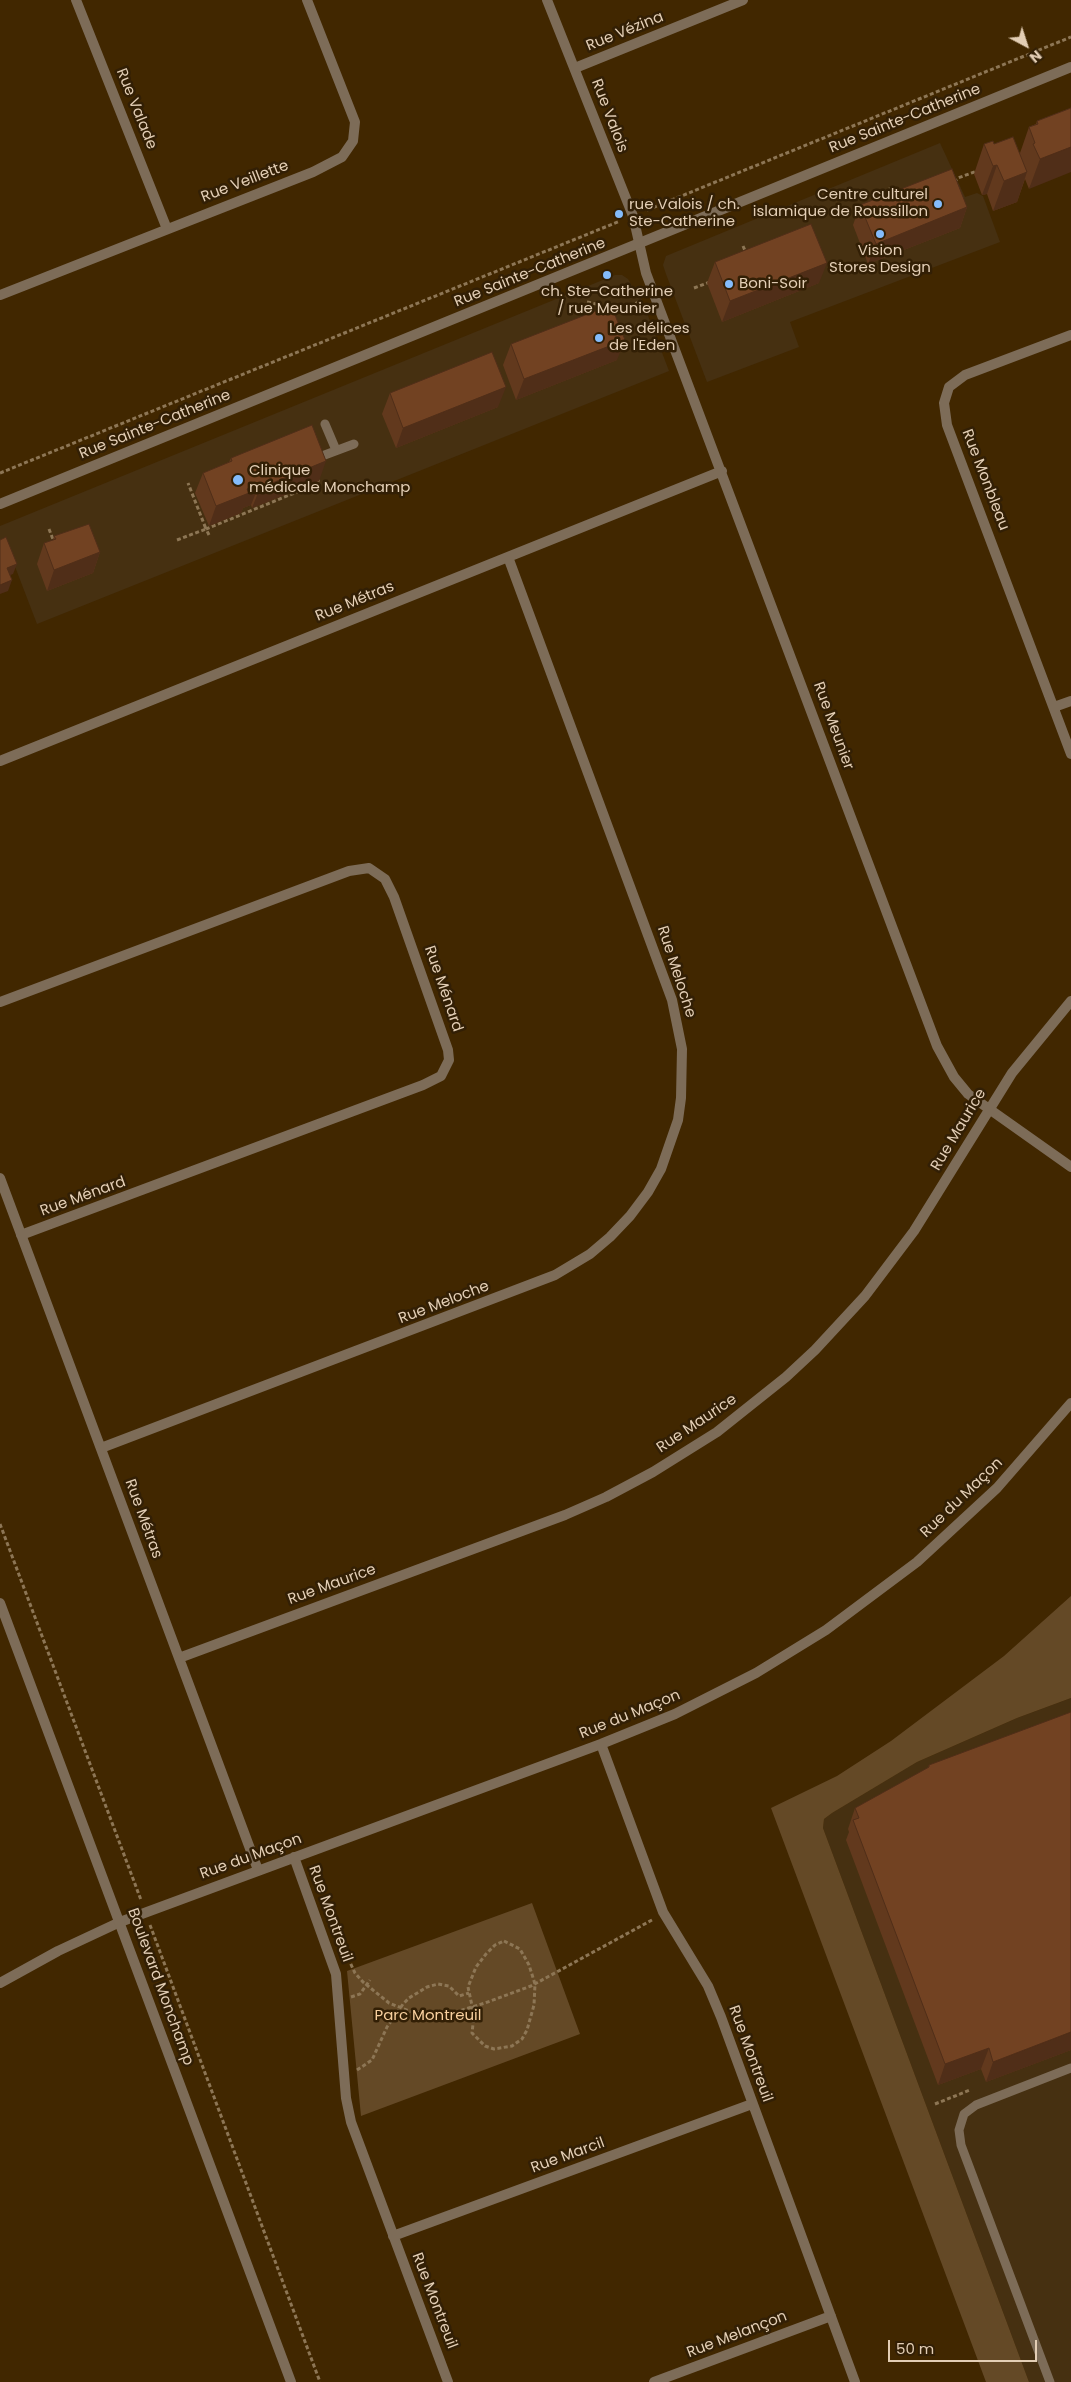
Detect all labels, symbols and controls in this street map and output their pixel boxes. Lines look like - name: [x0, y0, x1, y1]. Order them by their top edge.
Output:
- street label: Rue Vézina: [584, 8, 666, 56]
- north arrow: [1001, 20, 1051, 70]
- text: N: [1025, 45, 1046, 68]
- street label: Rue Valade: [112, 66, 160, 152]
- street label: Rue Valois: [587, 77, 631, 155]
- street label: Rue Sainte-Catherine: [827, 80, 983, 158]
- street label: Rue Veillette: [199, 157, 291, 207]
- place label: Centre culturel islamique de Roussillon: [753, 186, 928, 221]
- place label: rue Valois / ch. Ste-Catherine: [629, 196, 740, 231]
- marker: Centre culturel islamique de Roussillon: [932, 198, 944, 210]
- marker: rue Valois / ch. Ste-Catherine: [613, 208, 625, 220]
- marker: Vision Stores Design: [874, 228, 886, 240]
- street label: Rue Sainte-Catherine: [452, 234, 608, 312]
- place label: Vision Stores Design: [829, 242, 931, 277]
- marker: ch. Ste-Catherine / rue Meunier: [601, 269, 613, 281]
- place label: Boni-Soir: [739, 275, 807, 293]
- marker: Boni-Soir: [723, 278, 735, 290]
- place label: ch. Ste-Catherine / rue Meunier: [541, 283, 673, 318]
- place label: Les délices de l'Eden: [609, 320, 690, 355]
- marker: Les délices de l'Eden: [593, 332, 605, 344]
- street label: Rue Sainte-Catherine: [77, 386, 233, 464]
- street label: Rue Monbleau: [957, 427, 1013, 533]
- place label: Clinique médicale Monchamp: [249, 462, 410, 497]
- marker: Clinique médicale Monchamp: [231, 473, 245, 487]
- street label: Rue Métras: [313, 578, 397, 626]
- street label: Rue Meunier: [809, 680, 857, 772]
- street label: Rue Meloche: [653, 924, 699, 1020]
- street label: Rue Ménard: [420, 944, 466, 1034]
- street label: Rue Maurice: [927, 1086, 991, 1174]
- street label: Rue Ménard: [38, 1173, 128, 1221]
- street label: Rue Meloche: [396, 1277, 492, 1329]
- street label: Rue Maurice: [654, 1391, 740, 1457]
- street label: Rue du Maçon: [917, 1454, 1007, 1542]
- street label: Rue Métras: [120, 1477, 166, 1561]
- street label: Rue Maurice: [286, 1561, 378, 1609]
- street label: Rue du Maçon: [577, 1687, 683, 1743]
- street label: Rue du Maçon: [198, 1830, 304, 1884]
- street label: Rue Montreuil: [304, 1863, 356, 1965]
- street label: Boulevard Monchamp: [123, 1906, 197, 2068]
- street label: Rue Montreuil: [724, 2003, 776, 2105]
- park label: Parc Montreuil: [375, 2007, 481, 2025]
- street label: Rue Marcil: [529, 2134, 607, 2178]
- street label: Rue Montreuil: [407, 2250, 461, 2352]
- street label: Rue Melançon: [684, 2308, 790, 2362]
- scale bar: [891, 2330, 1040, 2362]
- text: 50 m: [896, 2338, 934, 2359]

